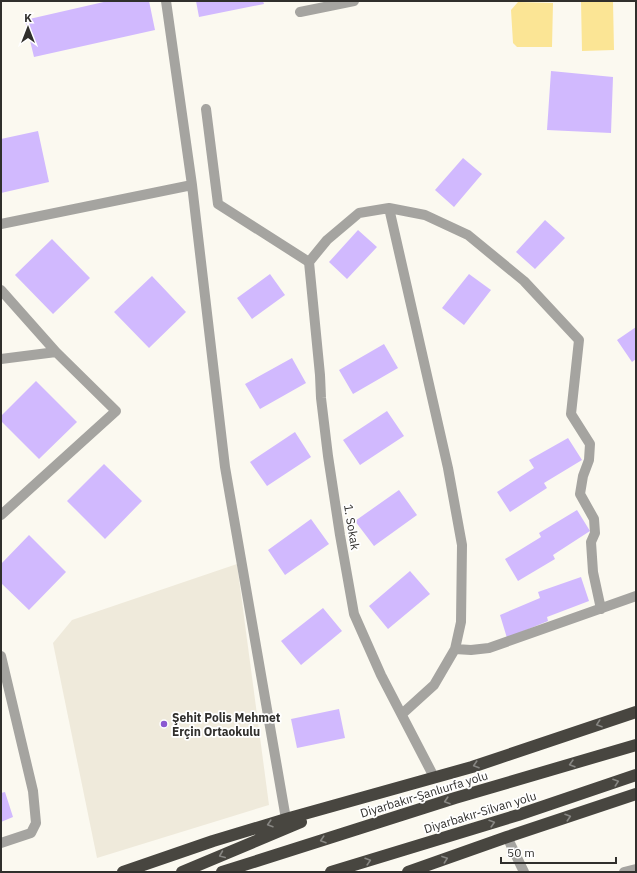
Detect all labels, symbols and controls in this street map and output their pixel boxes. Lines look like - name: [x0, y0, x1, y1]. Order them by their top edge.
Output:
- north arrow: [8, 8, 48, 48]
- text: K: [24, 11, 32, 25]
- street label: 1. Sokak: [341, 503, 363, 552]
- place label: Şehit Polis Mehmet Erçin Ortaokulu: [172, 710, 281, 739]
- marker: Şehit Polis Mehmet Erçin Ortaokulu: [159, 719, 169, 729]
- one-way arrow: [596, 719, 603, 728]
- one-way arrow: [568, 759, 575, 768]
- one-way arrow: [472, 760, 479, 769]
- street label: Diyarbakır-Şanlıurfa yolu: [358, 767, 490, 821]
- one-way arrow: [612, 778, 619, 787]
- street label: Diyarbakır-Silvan yolu: [422, 788, 538, 836]
- one-way arrow: [444, 796, 451, 805]
- one-way arrow: [564, 813, 571, 821]
- one-way arrow: [267, 819, 274, 828]
- one-way arrow: [489, 819, 496, 828]
- one-way arrow: [320, 835, 327, 844]
- scale bar: [501, 839, 616, 865]
- text: 50 m: [507, 845, 535, 860]
- one-way arrow: [219, 850, 227, 858]
- one-way arrow: [441, 855, 448, 863]
- one-way arrow: [364, 857, 371, 866]

